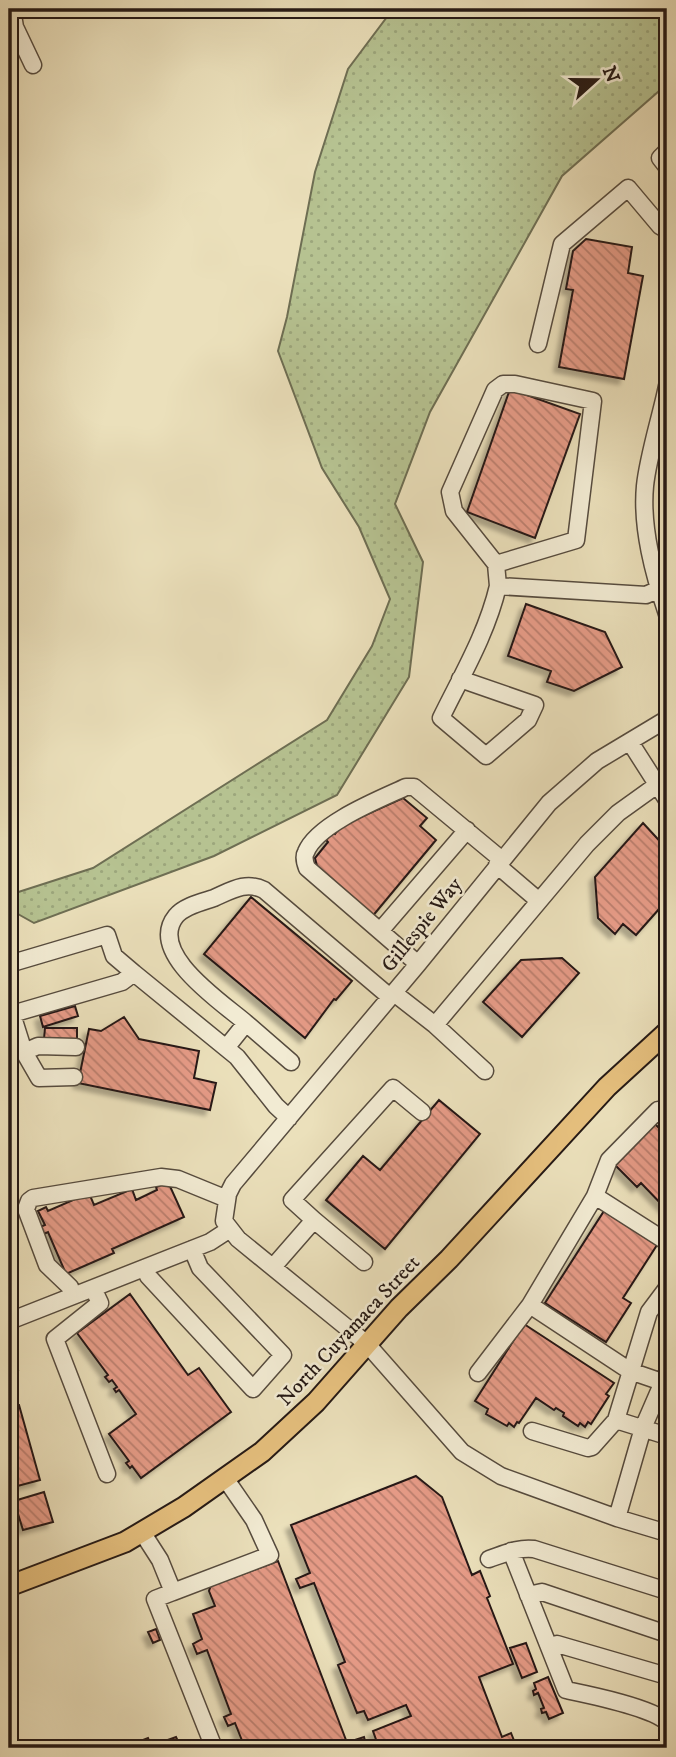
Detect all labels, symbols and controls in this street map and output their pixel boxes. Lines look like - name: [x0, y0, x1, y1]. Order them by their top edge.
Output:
- north arrow: [560, 46, 630, 116]
- text: N: [597, 63, 624, 86]
- street label: Gillespie Way: [376, 872, 469, 978]
- street label: North Cuyamaca Street: [272, 1250, 426, 1412]

